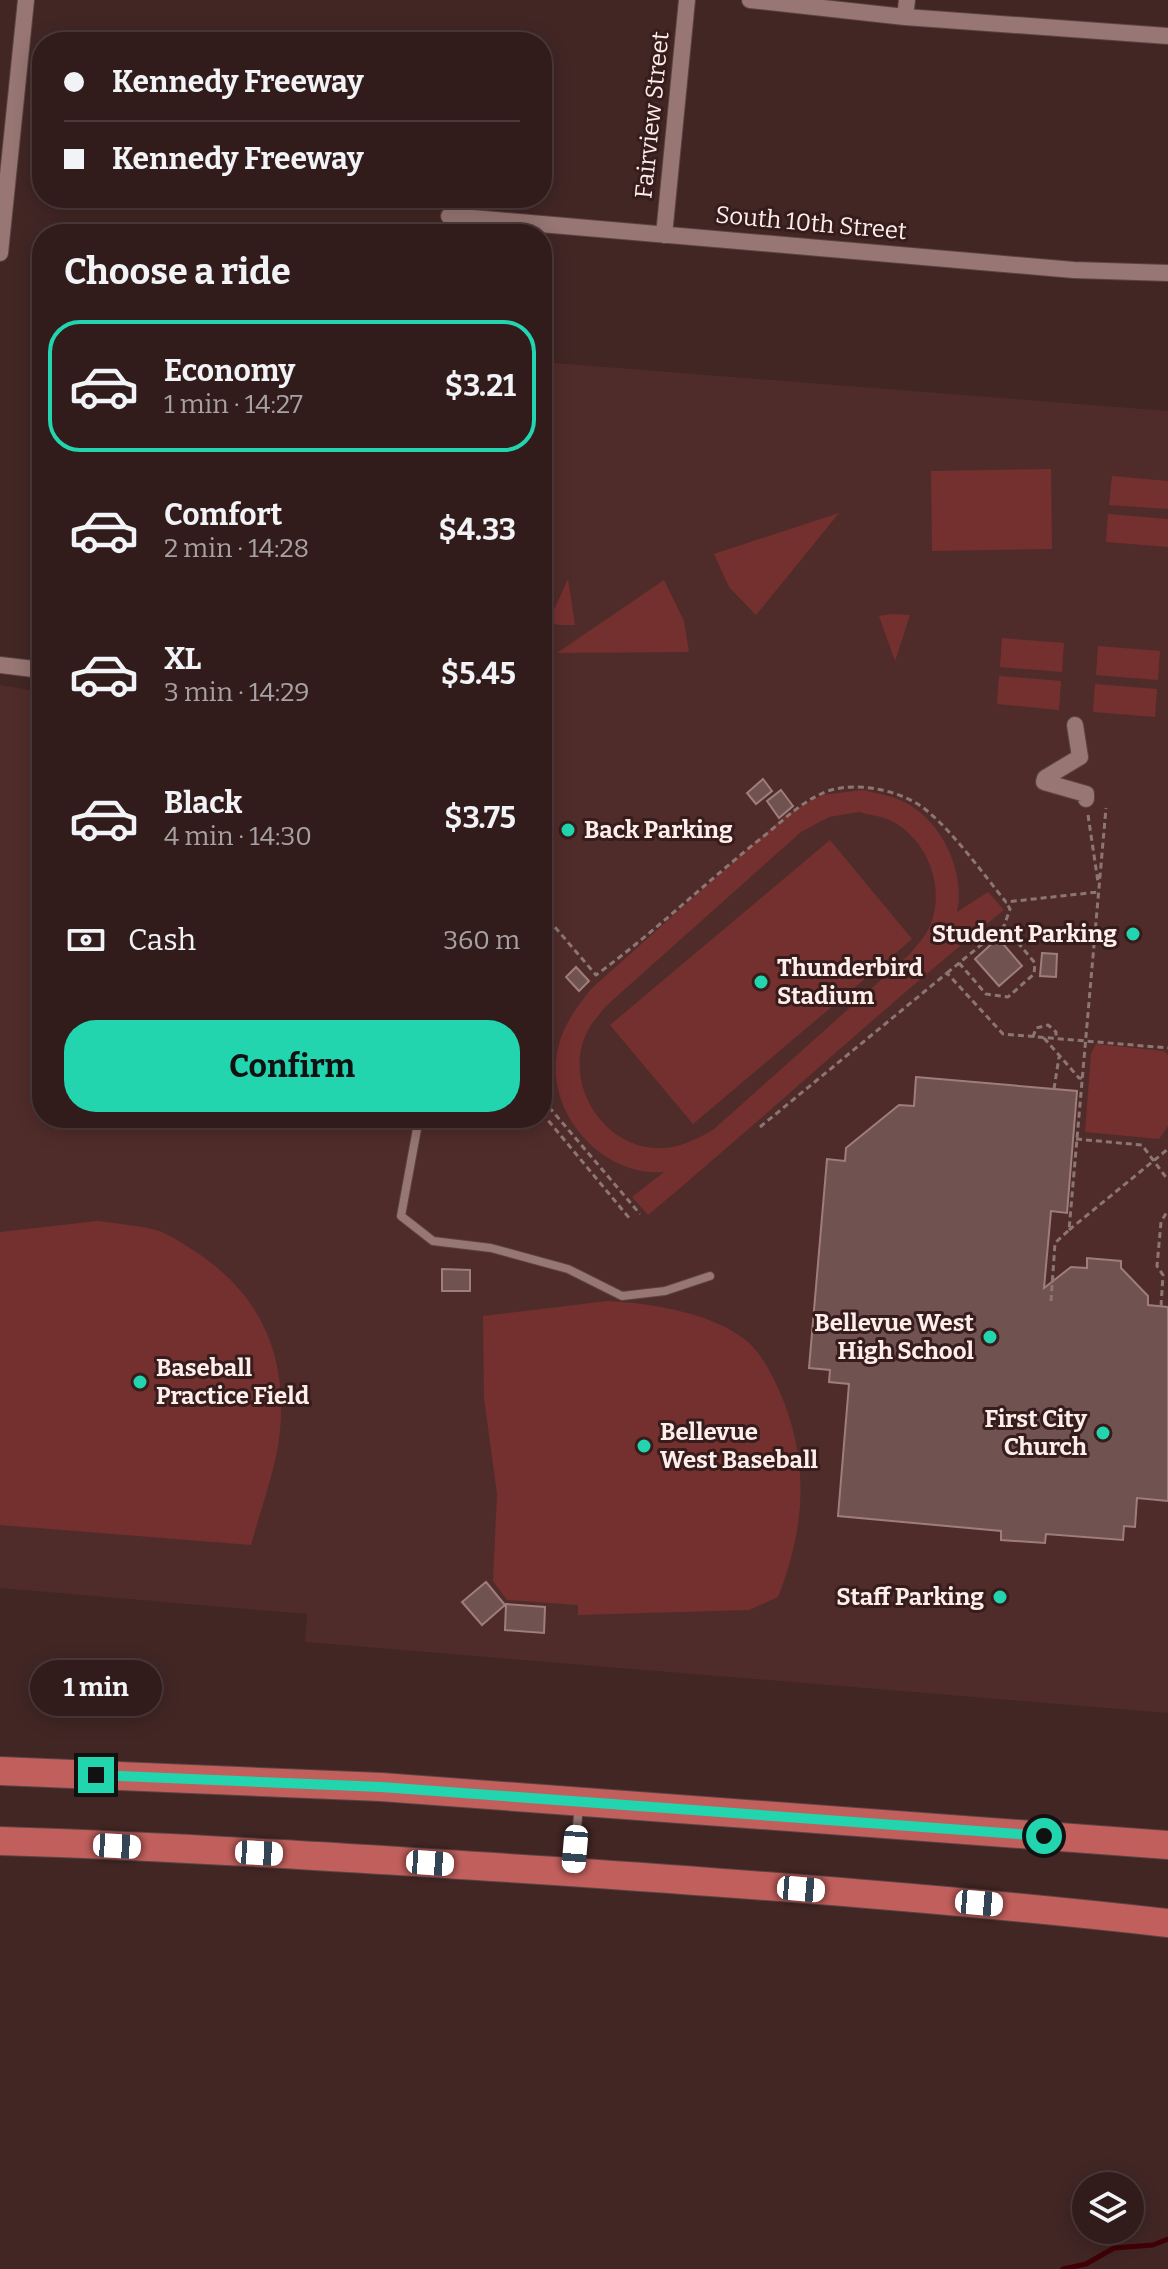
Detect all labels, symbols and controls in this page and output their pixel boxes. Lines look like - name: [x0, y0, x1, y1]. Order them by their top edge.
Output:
- street label: Fairview Street: [629, 30, 675, 200]
- text: Kennedy Freeway: [112, 64, 364, 100]
- text: Kennedy Freeway: [112, 141, 364, 177]
- street label: South 10th Street: [714, 201, 908, 245]
- text: Choose a ride: [64, 250, 291, 294]
- icon: car: [68, 350, 140, 422]
- text: Economy: [164, 353, 295, 389]
- text: $3.21: [445, 368, 516, 404]
- text: 1 min · 14:27: [164, 389, 303, 420]
- icon: car: [68, 494, 140, 566]
- text: Comfort: [164, 497, 282, 533]
- text: $4.33: [438, 512, 516, 548]
- text: 2 min · 14:28: [164, 533, 309, 564]
- icon: car: [68, 638, 140, 710]
- text: XL: [164, 641, 201, 677]
- text: $5.45: [441, 656, 516, 692]
- text: 3 min · 14:29: [164, 677, 310, 708]
- icon: car: [68, 782, 140, 854]
- text: Black: [164, 785, 242, 821]
- text: $3.75: [444, 800, 516, 836]
- place label: Back Parking: [584, 816, 733, 844]
- text: 4 min · 14:30: [164, 821, 312, 852]
- marker: Back Parking: [559, 821, 577, 839]
- icon: cash: [64, 918, 108, 962]
- place label: Student Parking: [932, 920, 1117, 948]
- text: Cash: [128, 922, 196, 958]
- text: 360 m: [443, 925, 520, 956]
- marker: Student Parking: [1124, 925, 1142, 943]
- place label: Thunderbird Stadium: [777, 954, 924, 1010]
- marker: Thunderbird Stadium: [752, 973, 770, 991]
- button: Confirm: [64, 1020, 520, 1112]
- place label: Bellevue West High School: [814, 1309, 975, 1365]
- marker: Bellevue West High School: [981, 1328, 999, 1346]
- place label: Baseball Practice Field: [156, 1354, 310, 1410]
- marker: Baseball Practice Field: [131, 1373, 149, 1391]
- place label: First City Church: [985, 1405, 1088, 1461]
- place label: Bellevue West Baseball: [660, 1418, 818, 1474]
- marker: First City Church: [1094, 1424, 1112, 1442]
- marker: Bellevue West Baseball: [635, 1437, 653, 1455]
- place label: Staff Parking: [836, 1583, 984, 1611]
- marker: Staff Parking: [991, 1588, 1009, 1606]
- callout: 1 min: [30, 1659, 162, 1715]
- text: 1 min: [63, 1672, 129, 1703]
- route end: [78, 1757, 114, 1793]
- route start: [1026, 1818, 1062, 1854]
- car: [561, 1824, 589, 1874]
- car: [92, 1833, 142, 1859]
- car: [234, 1840, 284, 1866]
- car: [405, 1849, 455, 1877]
- car: [776, 1875, 826, 1903]
- car: [954, 1889, 1004, 1917]
- map controls: [1072, 2172, 1144, 2244]
- button: layers: [1072, 2172, 1144, 2244]

